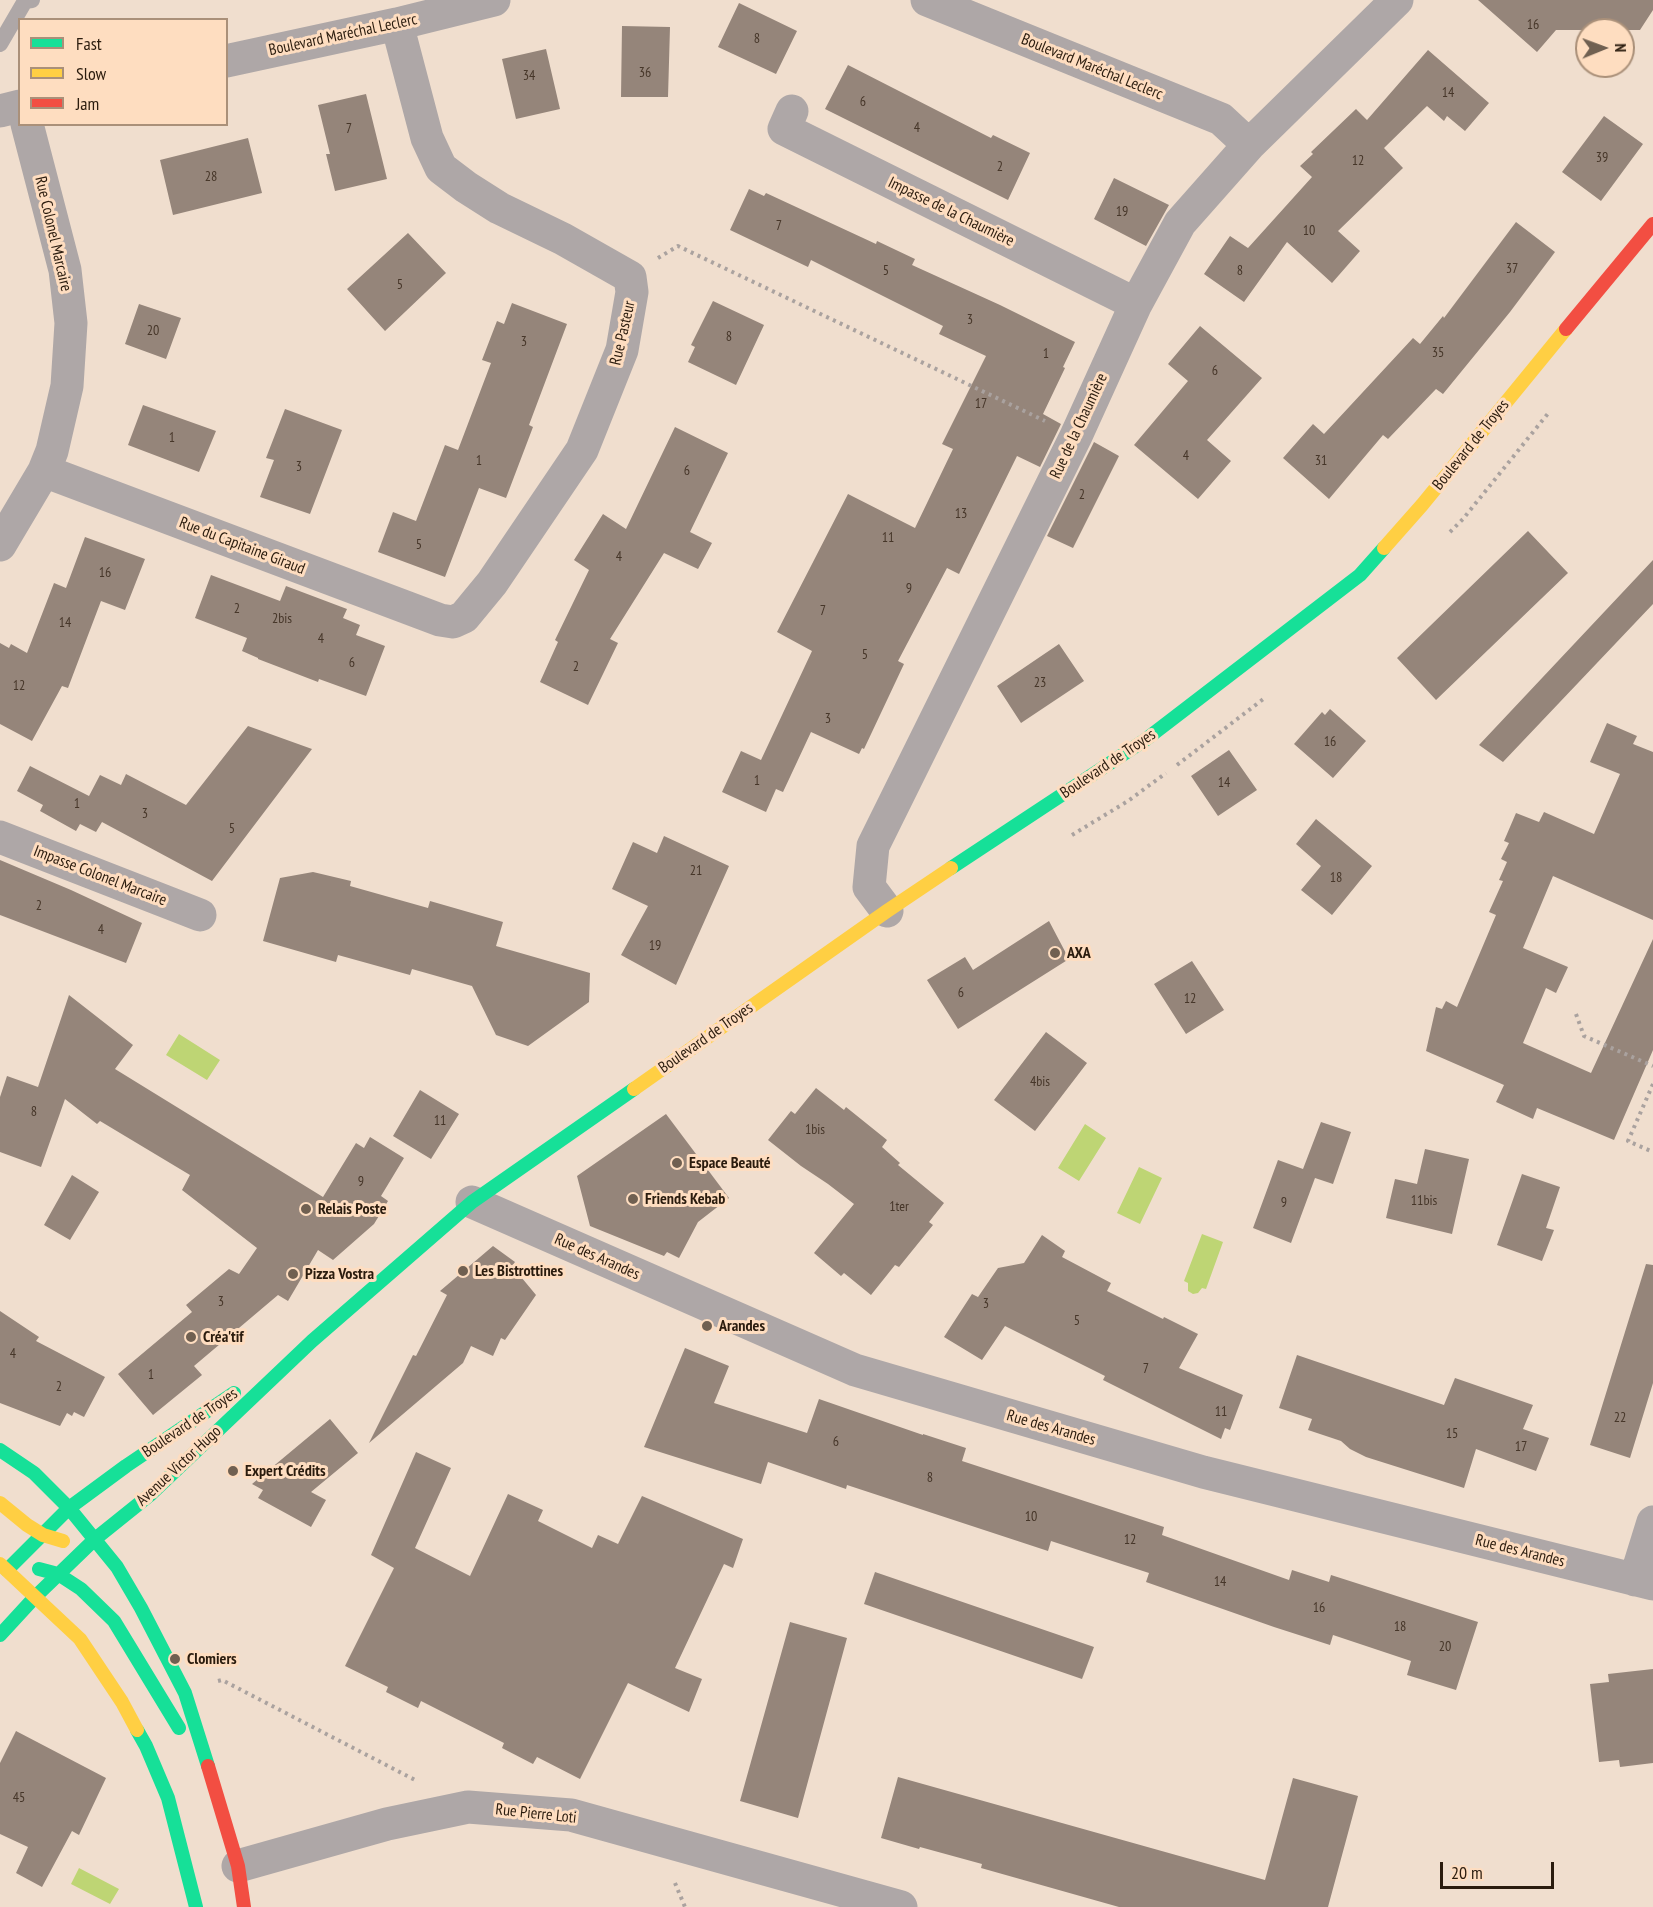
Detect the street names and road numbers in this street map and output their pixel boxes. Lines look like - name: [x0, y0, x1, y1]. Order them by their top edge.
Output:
- street label: Boulevard Maréchal Leclerc: [267, 10, 419, 60]
- street label: Boulevard Maréchal Leclerc: [1018, 30, 1166, 104]
- street label: Impasse de la Chaumière: [885, 173, 1017, 251]
- street label: Rue Colonel Marcaire: [30, 175, 76, 293]
- street label: Rue Pasteur: [606, 299, 640, 367]
- street label: Rue de la Chaumière: [1046, 370, 1112, 482]
- street label: Boulevard de Troyes: [1429, 396, 1513, 494]
- street label: Rue du Capitaine Giraud: [176, 513, 308, 579]
- street label: Boulevard de Troyes: [1057, 725, 1159, 803]
- street label: Impasse Colonel Marcaire: [31, 842, 169, 910]
- street label: Boulevard de Troyes: [655, 998, 757, 1078]
- street label: Rue des Arandes: [551, 1230, 643, 1284]
- street label: Boulevard de Troyes: [139, 1384, 241, 1462]
- street label: Rue des Arandes: [1004, 1406, 1098, 1450]
- street label: Avenue Victor Hugo: [133, 1422, 225, 1510]
- street label: Rue des Arandes: [1473, 1531, 1567, 1571]
- street label: Rue Pierre Loti: [495, 1800, 577, 1828]

